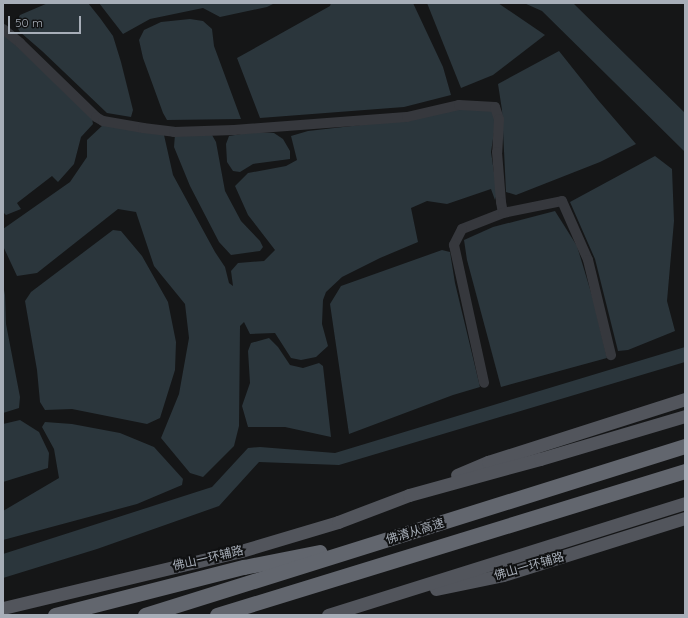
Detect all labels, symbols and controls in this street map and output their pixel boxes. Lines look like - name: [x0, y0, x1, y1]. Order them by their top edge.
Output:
- scale bar: [10, 8, 83, 34]
- text: 50 m: [15, 15, 43, 30]
- street label: 佛清从高速: [384, 515, 446, 547]
- street label: 佛山一环辅路: [171, 543, 245, 573]
- street label: 佛山一环辅路: [492, 549, 566, 583]

